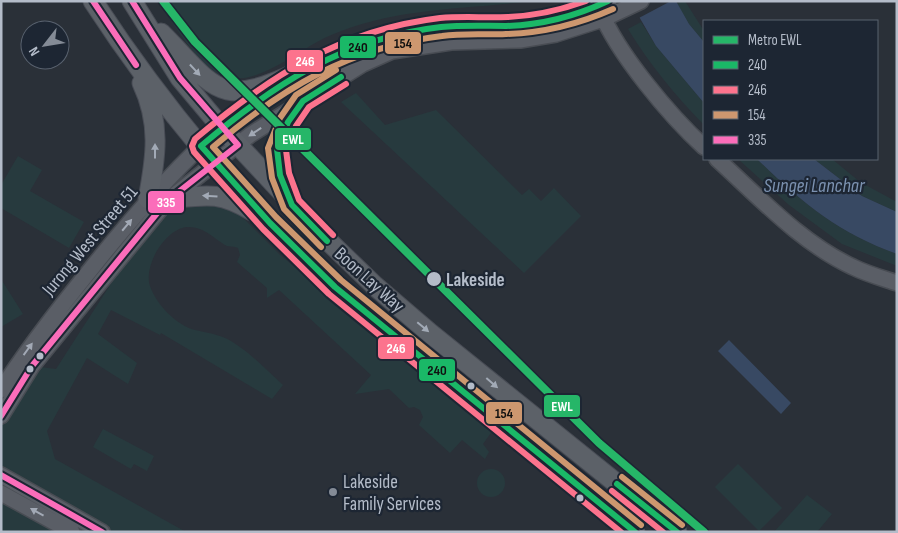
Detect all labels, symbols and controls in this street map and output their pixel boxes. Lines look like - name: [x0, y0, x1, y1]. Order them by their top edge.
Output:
- north arrow: [20, 20, 70, 70]
- legend: [703, 20, 878, 160]
- line badge: 154: [384, 31, 422, 55]
- text: Metro EWL: [748, 31, 802, 50]
- line badge: 240: [339, 35, 377, 59]
- text: 154: [394, 35, 413, 52]
- text: 240: [348, 39, 368, 56]
- text: N: [25, 44, 43, 59]
- line badge: 246: [286, 49, 324, 73]
- text: 246: [295, 53, 315, 70]
- text: 240: [748, 56, 767, 75]
- one-way arrow: [189, 63, 201, 75]
- text: 246: [748, 81, 767, 100]
- text: 154: [748, 106, 766, 125]
- one-way arrow: [248, 127, 262, 137]
- line badge: EWL: [274, 127, 312, 151]
- text: EWL: [282, 131, 304, 148]
- text: 335: [748, 131, 767, 150]
- one-way arrow: [151, 143, 159, 159]
- water label: Sungei Lanchar: [763, 174, 866, 198]
- street label: Jurong West Street 51: [37, 181, 143, 301]
- line badge: 335: [147, 190, 185, 214]
- one-way arrow: [202, 192, 218, 200]
- text: 335: [157, 194, 175, 211]
- one-way arrow: [121, 219, 132, 232]
- street label: Boon Lay Way: [329, 243, 409, 318]
- place label: Lakeside: [446, 269, 505, 292]
- marker: Lakeside: [425, 270, 443, 288]
- one-way arrow: [416, 321, 429, 332]
- line badge: 246: [377, 336, 415, 360]
- text: 246: [386, 340, 406, 357]
- one-way arrow: [23, 342, 33, 356]
- unlabelled marker: [35, 351, 45, 361]
- line badge: 240: [418, 358, 456, 382]
- text: 240: [427, 362, 447, 379]
- unlabelled marker: [25, 364, 35, 374]
- one-way arrow: [485, 377, 497, 389]
- unlabelled marker: [466, 381, 476, 391]
- line badge: EWL: [543, 394, 581, 418]
- text: EWL: [551, 398, 573, 415]
- line badge: 154: [485, 401, 523, 425]
- text: 154: [495, 405, 514, 422]
- place label: Lakeside Family Services: [343, 471, 441, 516]
- marker: Lakeside Family Services: [327, 486, 339, 498]
- unlabelled marker: [575, 493, 585, 503]
- one-way arrow: [29, 508, 44, 516]

